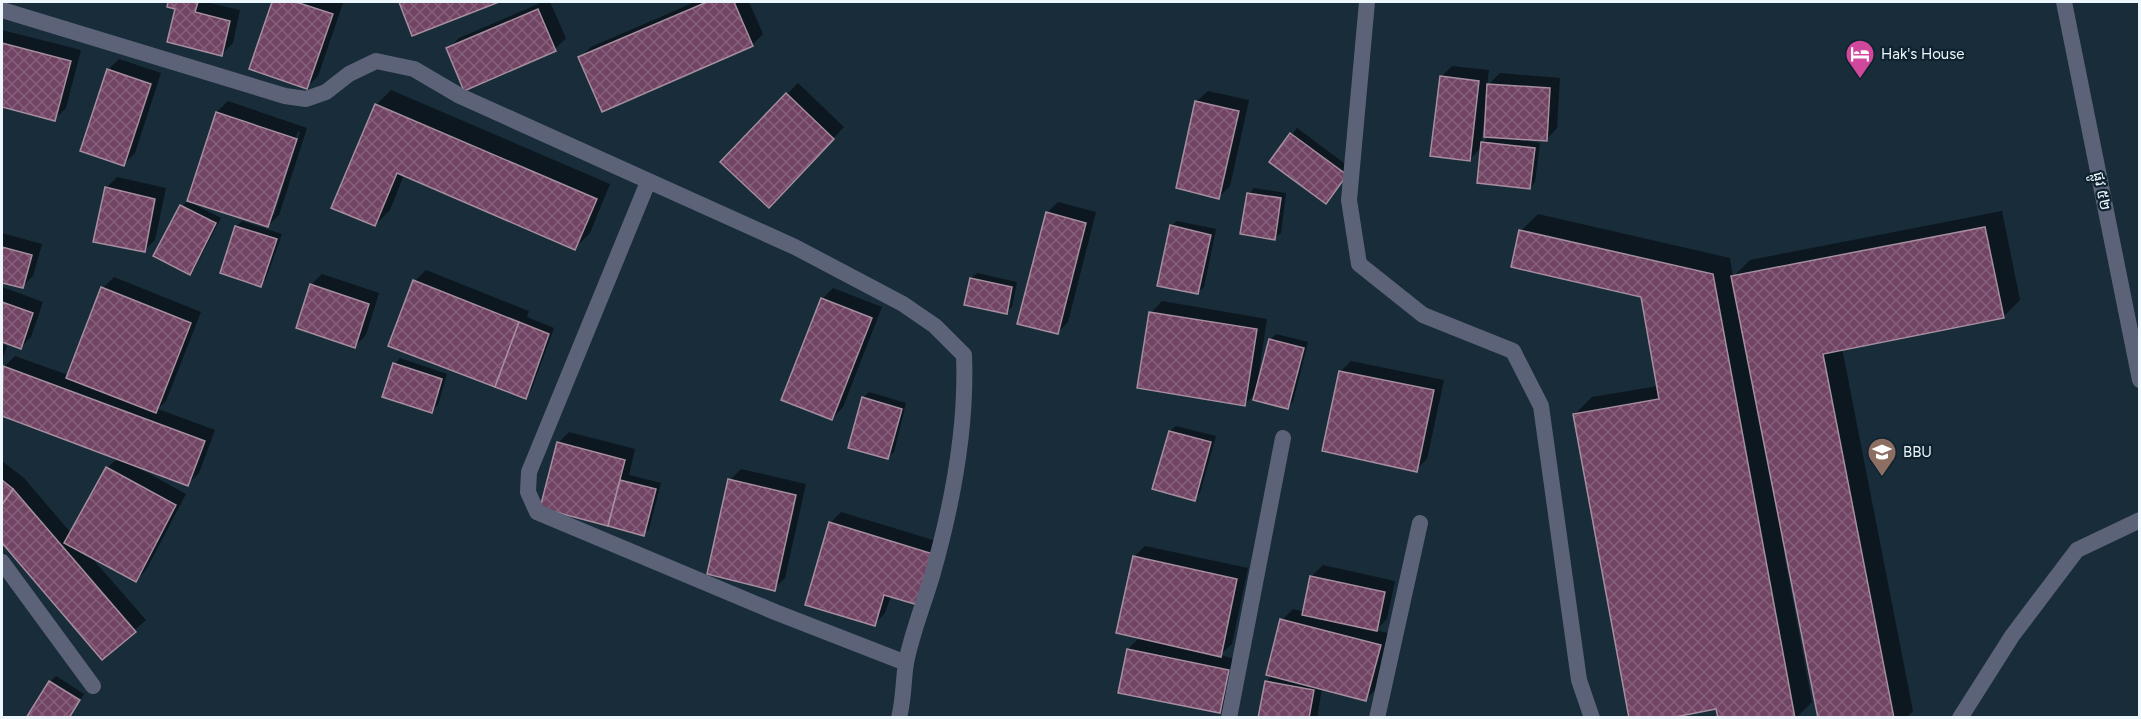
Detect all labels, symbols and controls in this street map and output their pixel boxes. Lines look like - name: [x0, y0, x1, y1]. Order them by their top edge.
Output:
- hotel icon: Hak's House: [1844, 38, 1876, 80]
- place label: Hak's House: [1881, 45, 1964, 63]
- street label: ផ្លូវ ៥២: [2085, 170, 2115, 213]
- school or university icon: BBU: [1866, 436, 1898, 478]
- place label: BBU: [1903, 443, 1932, 461]

